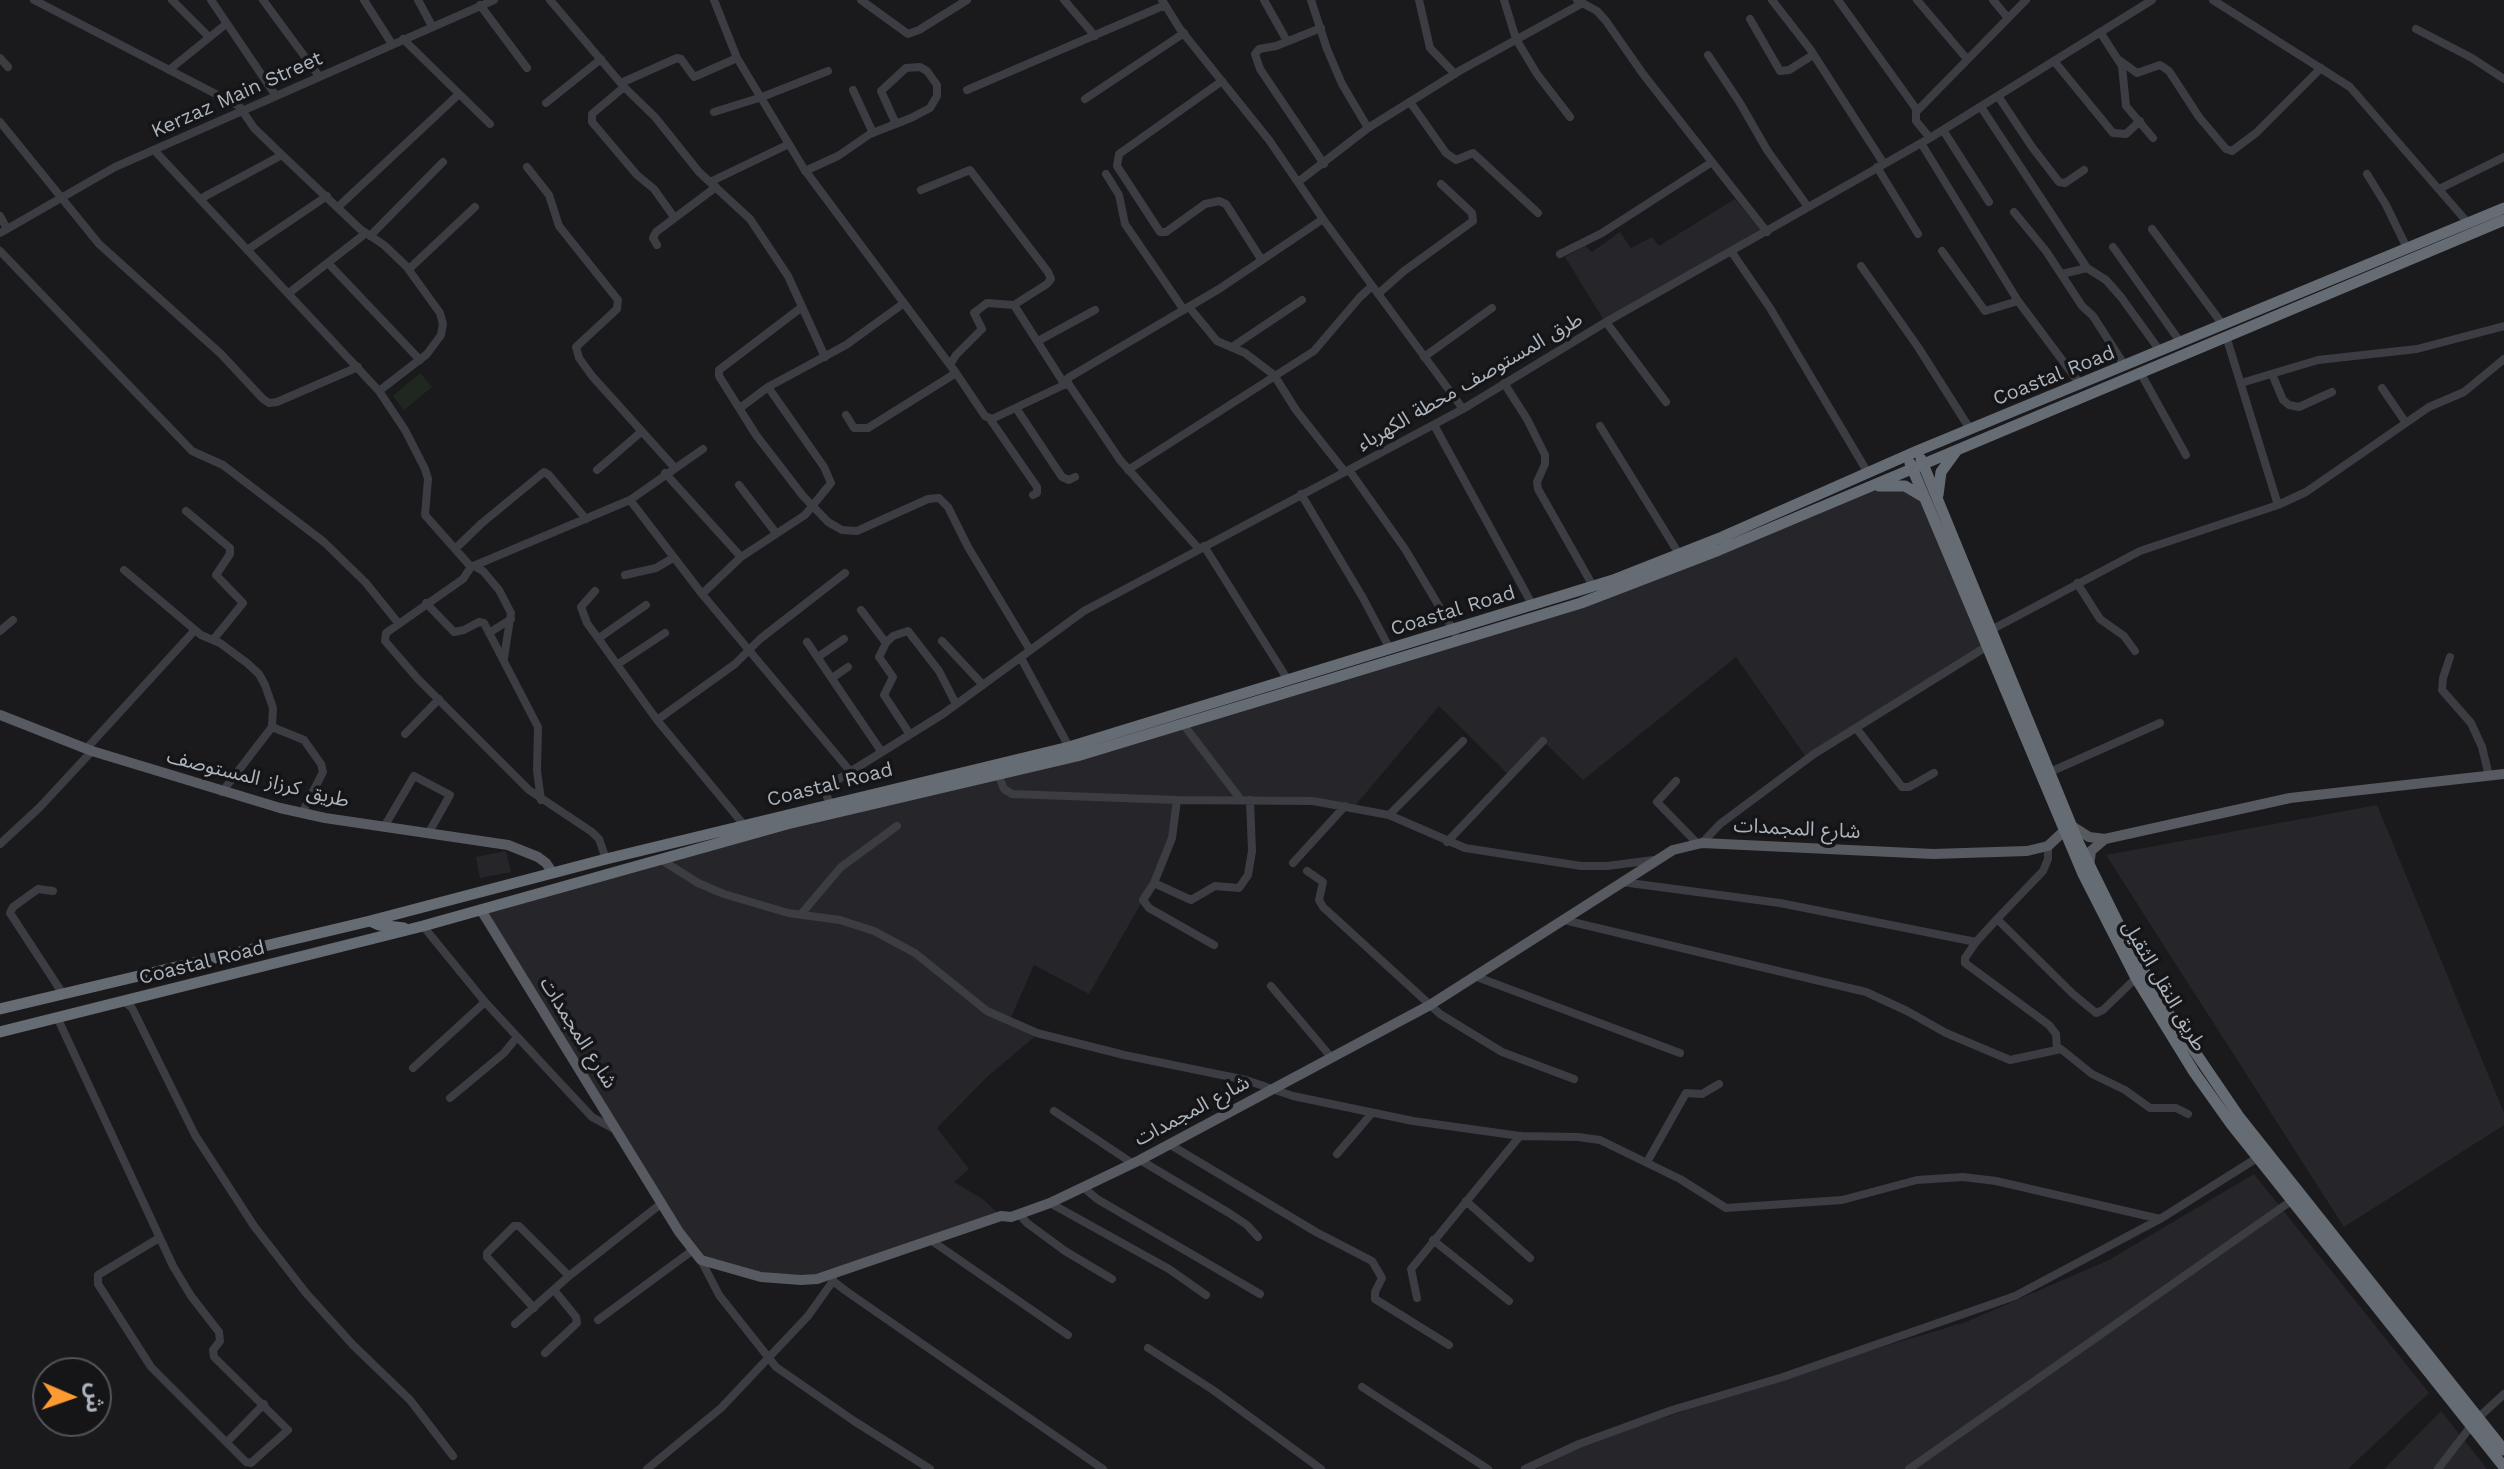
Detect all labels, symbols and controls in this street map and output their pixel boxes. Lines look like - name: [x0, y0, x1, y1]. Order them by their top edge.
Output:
- street label: Kerzaz Main Street: [148, 47, 326, 143]
- street label: طرق المستوصف محطة الكهرباء: [1353, 308, 1587, 456]
- street label: Coastal Road: [1990, 341, 2118, 411]
- street label: Coastal Road: [1388, 581, 1518, 641]
- street label: طريق كرزاز المستوصف: [164, 745, 352, 813]
- street label: Coastal Road: [764, 758, 896, 812]
- street label: شارع المجمدات: [1733, 814, 1861, 844]
- street label: طريق النقل الثقيل: [2117, 916, 2211, 1056]
- street label: Coastal Road: [136, 936, 268, 990]
- street label: شارع المجمدات: [534, 973, 622, 1093]
- street label: شارع المجمدات: [1130, 1071, 1254, 1151]
- north arrow: [32, 1357, 112, 1437]
- text: ش: [81, 1382, 108, 1413]

